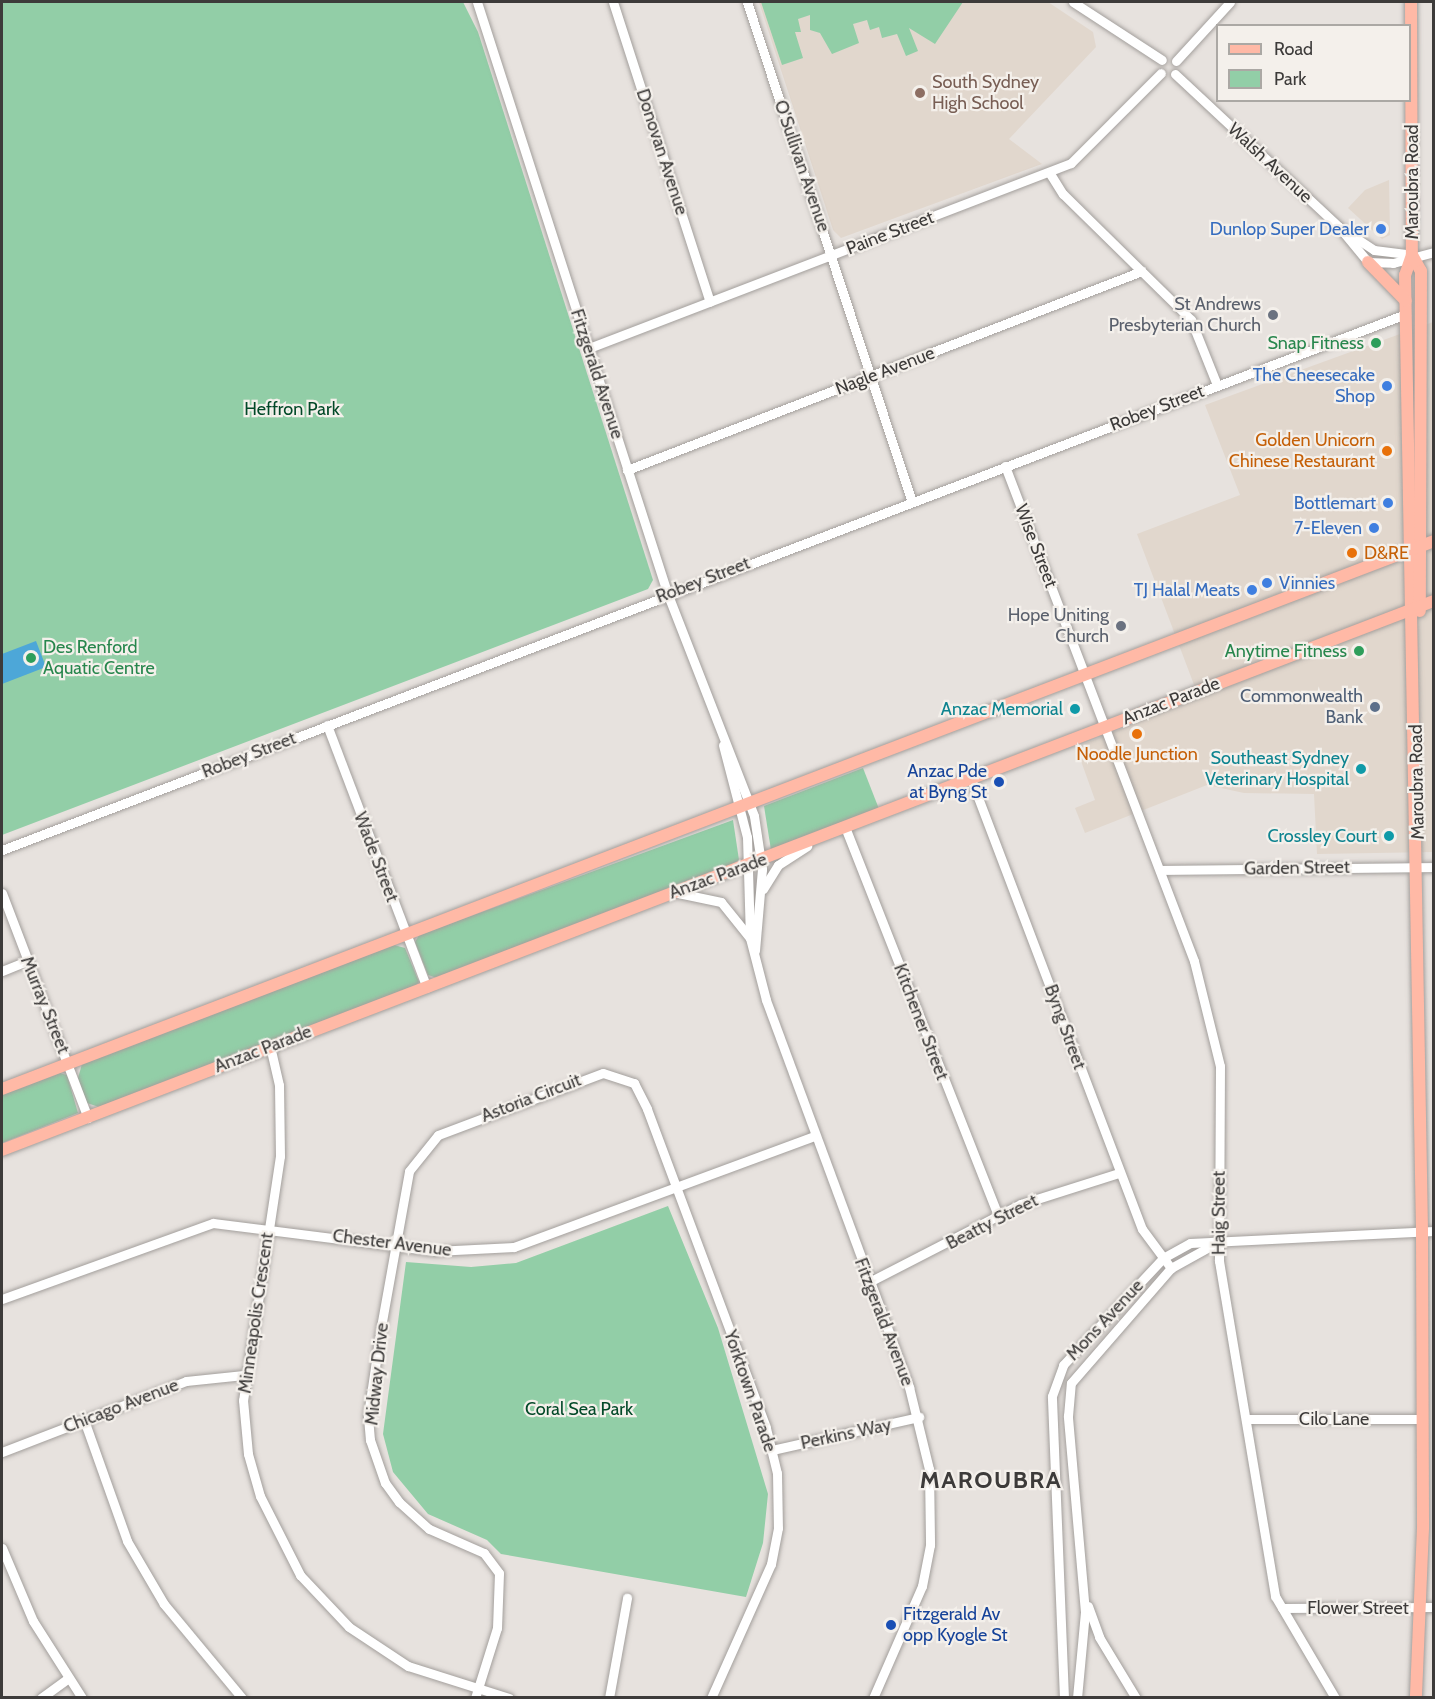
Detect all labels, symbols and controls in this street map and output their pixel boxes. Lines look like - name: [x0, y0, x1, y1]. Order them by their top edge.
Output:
- legend: [1216, 24, 1411, 102]
- text: Road: [1274, 38, 1313, 60]
- text: Park: [1274, 68, 1306, 90]
- place label: South Sydney High School: [932, 72, 1039, 115]
- street label: Donovan Avenue: [631, 86, 693, 218]
- marker: South Sydney High School: [913, 86, 927, 100]
- street label: O'Sullivan Avenue: [769, 97, 835, 235]
- street label: Walsh Avenue: [1223, 118, 1317, 208]
- street label: Maroubra Road: [1401, 124, 1423, 240]
- street label: Paine Street: [843, 206, 937, 260]
- place label: Dunlop Super Dealer: [1210, 218, 1369, 240]
- marker: Dunlop Super Dealer: [1374, 222, 1388, 236]
- place label: St Andrews Presbyterian Church: [1109, 294, 1261, 336]
- street label: Fitzgerald Avenue: [566, 306, 628, 442]
- marker: St Andrews Presbyterian Church: [1266, 308, 1280, 322]
- place label: Snap Fitness: [1267, 332, 1364, 354]
- marker: Snap Fitness: [1369, 336, 1383, 350]
- street label: Nagle Avenue: [832, 342, 938, 400]
- place label: The Cheesecake Shop: [1253, 365, 1375, 407]
- marker: The Cheesecake Shop: [1380, 379, 1394, 393]
- street label: Robey Street: [1107, 380, 1207, 436]
- park label: Heffron Park: [244, 398, 340, 420]
- place label: Golden Unicorn Chinese Restaurant: [1229, 430, 1375, 472]
- marker: Golden Unicorn Chinese Restaurant: [1380, 444, 1394, 458]
- place label: Bottlemart: [1294, 492, 1376, 514]
- marker: Bottlemart: [1381, 496, 1395, 510]
- street label: Wise Street: [1010, 501, 1062, 591]
- place label: 7-Eleven: [1294, 517, 1362, 539]
- marker: 7-Eleven: [1367, 521, 1381, 535]
- place label: D&RE: [1364, 542, 1409, 564]
- marker: D&RE: [1345, 546, 1359, 560]
- street label: Robey Street: [653, 552, 753, 608]
- place label: Vinnies: [1279, 572, 1335, 594]
- marker: Vinnies: [1260, 576, 1274, 590]
- place label: TJ Halal Meats: [1134, 579, 1240, 601]
- marker: TJ Halal Meats: [1245, 583, 1259, 597]
- place label: Hope Uniting Church: [1008, 605, 1109, 648]
- marker: Hope Uniting Church: [1114, 619, 1128, 633]
- place label: Des Renford Aquatic Centre: [43, 637, 155, 680]
- place label: Anytime Fitness: [1225, 640, 1347, 662]
- marker: Anytime Fitness: [1352, 644, 1366, 658]
- marker: Des Renford Aquatic Centre: [24, 651, 38, 665]
- street label: Anzac Parade: [1119, 673, 1223, 729]
- place label: Commonwealth Bank: [1240, 686, 1363, 728]
- place label: Anzac Memorial: [941, 698, 1063, 720]
- marker: Commonwealth Bank: [1368, 700, 1382, 714]
- marker: Anzac Memorial: [1068, 702, 1082, 716]
- street label: Maroubra Road: [1405, 724, 1429, 840]
- street label: Robey Street: [199, 727, 299, 783]
- marker: Noodle Junction: [1130, 727, 1144, 741]
- place label: Noodle Junction: [1076, 743, 1198, 765]
- place label: Southeast Sydney Veterinary Hospital: [1205, 748, 1349, 790]
- place label: Anzac Pde at Byng St: [907, 761, 987, 804]
- marker: Southeast Sydney Veterinary Hospital: [1354, 762, 1368, 776]
- marker: Anzac Pde at Byng St: [992, 775, 1006, 789]
- street label: Wade Street: [349, 809, 403, 905]
- place label: Crossley Court: [1267, 825, 1377, 847]
- marker: Crossley Court: [1382, 829, 1396, 843]
- street label: Anzac Parade: [666, 848, 770, 904]
- street label: Garden Street: [1244, 856, 1350, 880]
- street label: Murray Street: [16, 953, 74, 1057]
- street label: Kitchener Street: [889, 961, 953, 1083]
- street label: Byng Street: [1040, 982, 1090, 1072]
- street label: Anzac Parade: [211, 1021, 315, 1077]
- street label: Astoria Circuit: [478, 1069, 584, 1127]
- street label: Haig Street: [1208, 1171, 1230, 1255]
- street label: Beatty Street: [943, 1190, 1041, 1254]
- street label: Chester Avenue: [331, 1225, 453, 1261]
- street label: Minneapolis Crescent: [234, 1231, 278, 1395]
- street label: Fitzgerald Avenue: [850, 1255, 918, 1389]
- street label: Mons Avenue: [1062, 1275, 1148, 1365]
- street label: Midway Drive: [361, 1322, 393, 1426]
- street label: Yorktown Parade: [719, 1327, 781, 1455]
- street label: Chicago Avenue: [60, 1374, 182, 1438]
- park label: Coral Sea Park: [525, 1398, 633, 1420]
- street label: Cilo Lane: [1299, 1408, 1369, 1430]
- street label: Perkins Way: [799, 1414, 893, 1454]
- district label: MAROUBRA: [920, 1466, 1062, 1494]
- street label: Flower Street: [1307, 1597, 1409, 1619]
- place label: Fitzgerald Av opp Kyogle St: [903, 1604, 1008, 1646]
- marker: Fitzgerald Av opp Kyogle St: [884, 1618, 898, 1632]

